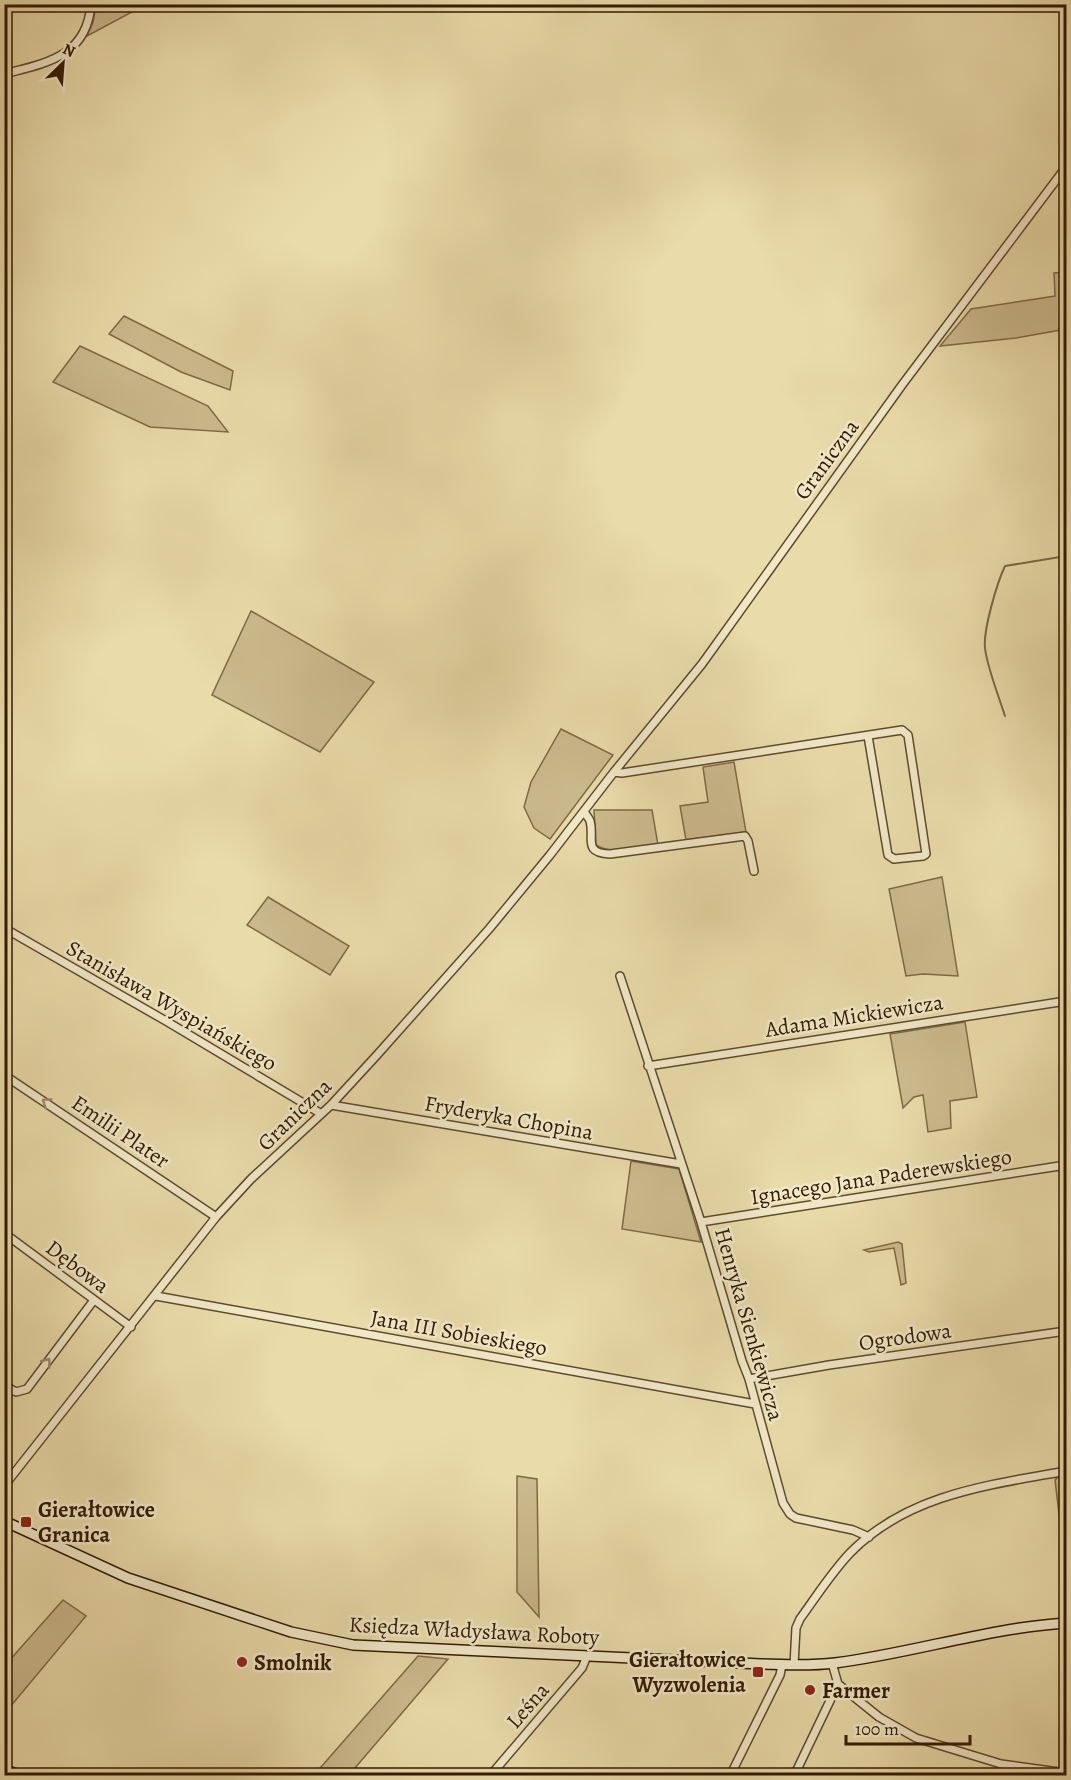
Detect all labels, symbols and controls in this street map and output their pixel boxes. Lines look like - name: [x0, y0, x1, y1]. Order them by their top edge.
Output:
- north arrow: [33, 33, 93, 93]
- text: N: [59, 38, 79, 63]
- street label: Graniczna: [787, 413, 867, 506]
- street label: Stanisława Wyspiańskiego: [61, 933, 282, 1078]
- street label: Adama Mickiewicza: [762, 987, 946, 1045]
- street label: Graniczna: [251, 1071, 339, 1158]
- street label: Emilii Plater: [66, 1088, 175, 1176]
- street label: Fryderyka Chopina: [422, 1088, 596, 1148]
- one-way arrow: [41, 1098, 52, 1109]
- street label: Ignacego Jana Paderewskiego: [748, 1142, 1014, 1212]
- street label: Henryka Sienkiewicza: [707, 1224, 791, 1425]
- street label: Dębowa: [39, 1233, 116, 1301]
- street label: Jana III Sobieskiego: [368, 1303, 549, 1363]
- street label: Ogrodowa: [857, 1316, 954, 1358]
- one-way arrow: [40, 1358, 51, 1369]
- place label: Gierałtowice Granica: [38, 1495, 155, 1550]
- marker: Gierałtowice Granica: [19, 1515, 33, 1529]
- street label: Księdza Władysława Roboty: [348, 1609, 600, 1653]
- place label: Gierałtowice Wyzwolenia: [629, 1645, 746, 1700]
- place label: Smolnik: [254, 1648, 332, 1678]
- marker: Smolnik: [235, 1655, 249, 1669]
- marker: Gierałtowice Wyzwolenia: [751, 1665, 765, 1679]
- street label: Leśna: [499, 1676, 557, 1735]
- place label: Farmer: [822, 1676, 890, 1706]
- marker: Farmer: [803, 1683, 817, 1697]
- scale bar: [846, 1708, 970, 1746]
- text: 100 m: [855, 1717, 899, 1741]

